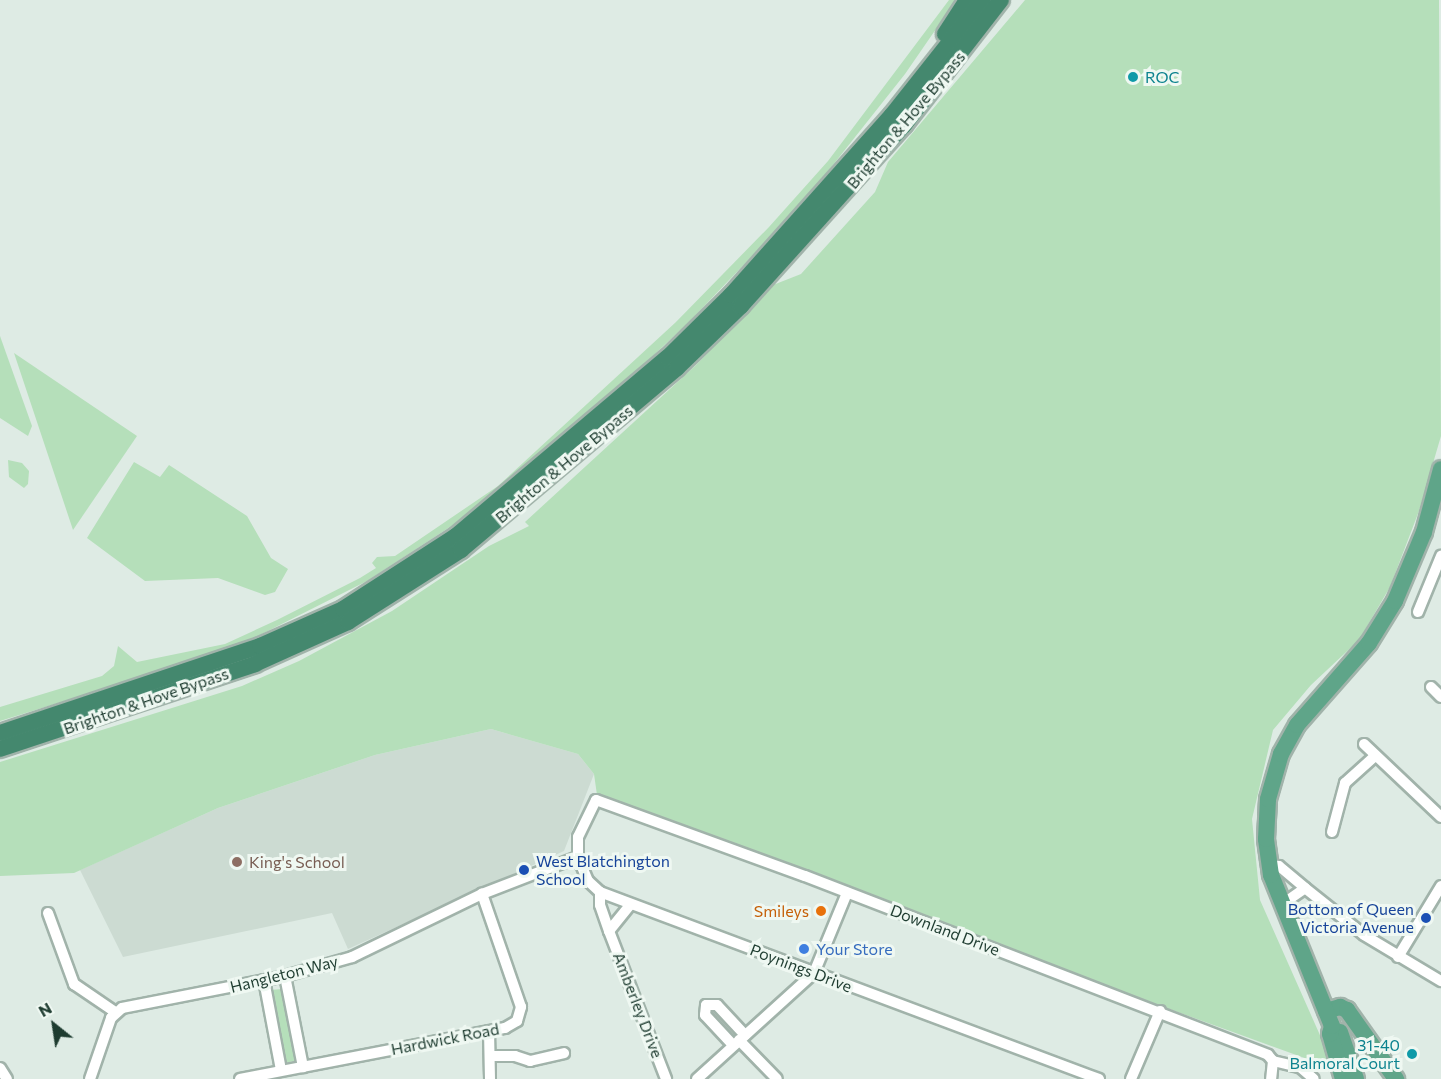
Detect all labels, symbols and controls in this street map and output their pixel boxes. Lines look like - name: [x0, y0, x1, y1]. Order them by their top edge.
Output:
- street label: Brighton & Hove Bypass: [843, 47, 969, 193]
- place label: ROC: [1145, 67, 1180, 87]
- marker: ROC: [1126, 70, 1140, 84]
- street label: Brighton & Hove Bypass: [491, 401, 637, 527]
- street label: Brighton & Hove Bypass: [61, 664, 231, 738]
- place label: West Blatchington School: [536, 851, 670, 889]
- place label: King's School: [249, 852, 345, 872]
- marker: King's School: [230, 855, 244, 869]
- marker: West Blatchington School: [517, 863, 531, 877]
- place label: Bottom of Queen Victoria Avenue: [1288, 899, 1414, 937]
- street label: Downland Drive: [888, 900, 1002, 960]
- place label: Smileys: [754, 901, 809, 921]
- marker: Smileys: [814, 904, 828, 918]
- marker: Bottom of Queen Victoria Avenue: [1419, 911, 1433, 925]
- place label: Your Store: [816, 939, 893, 959]
- street label: Poynings Drive: [747, 940, 855, 996]
- marker: Your Store: [797, 942, 811, 956]
- street label: Amberley Drive: [609, 949, 667, 1061]
- street label: Hangleton Way: [228, 951, 340, 997]
- north arrow: [24, 995, 84, 1055]
- text: N: [35, 998, 55, 1020]
- street label: Hardwick Road: [389, 1019, 501, 1059]
- place label: 31-40 Balmoral Court: [1290, 1035, 1400, 1073]
- marker: 31-40 Balmoral Court: [1405, 1047, 1419, 1061]

